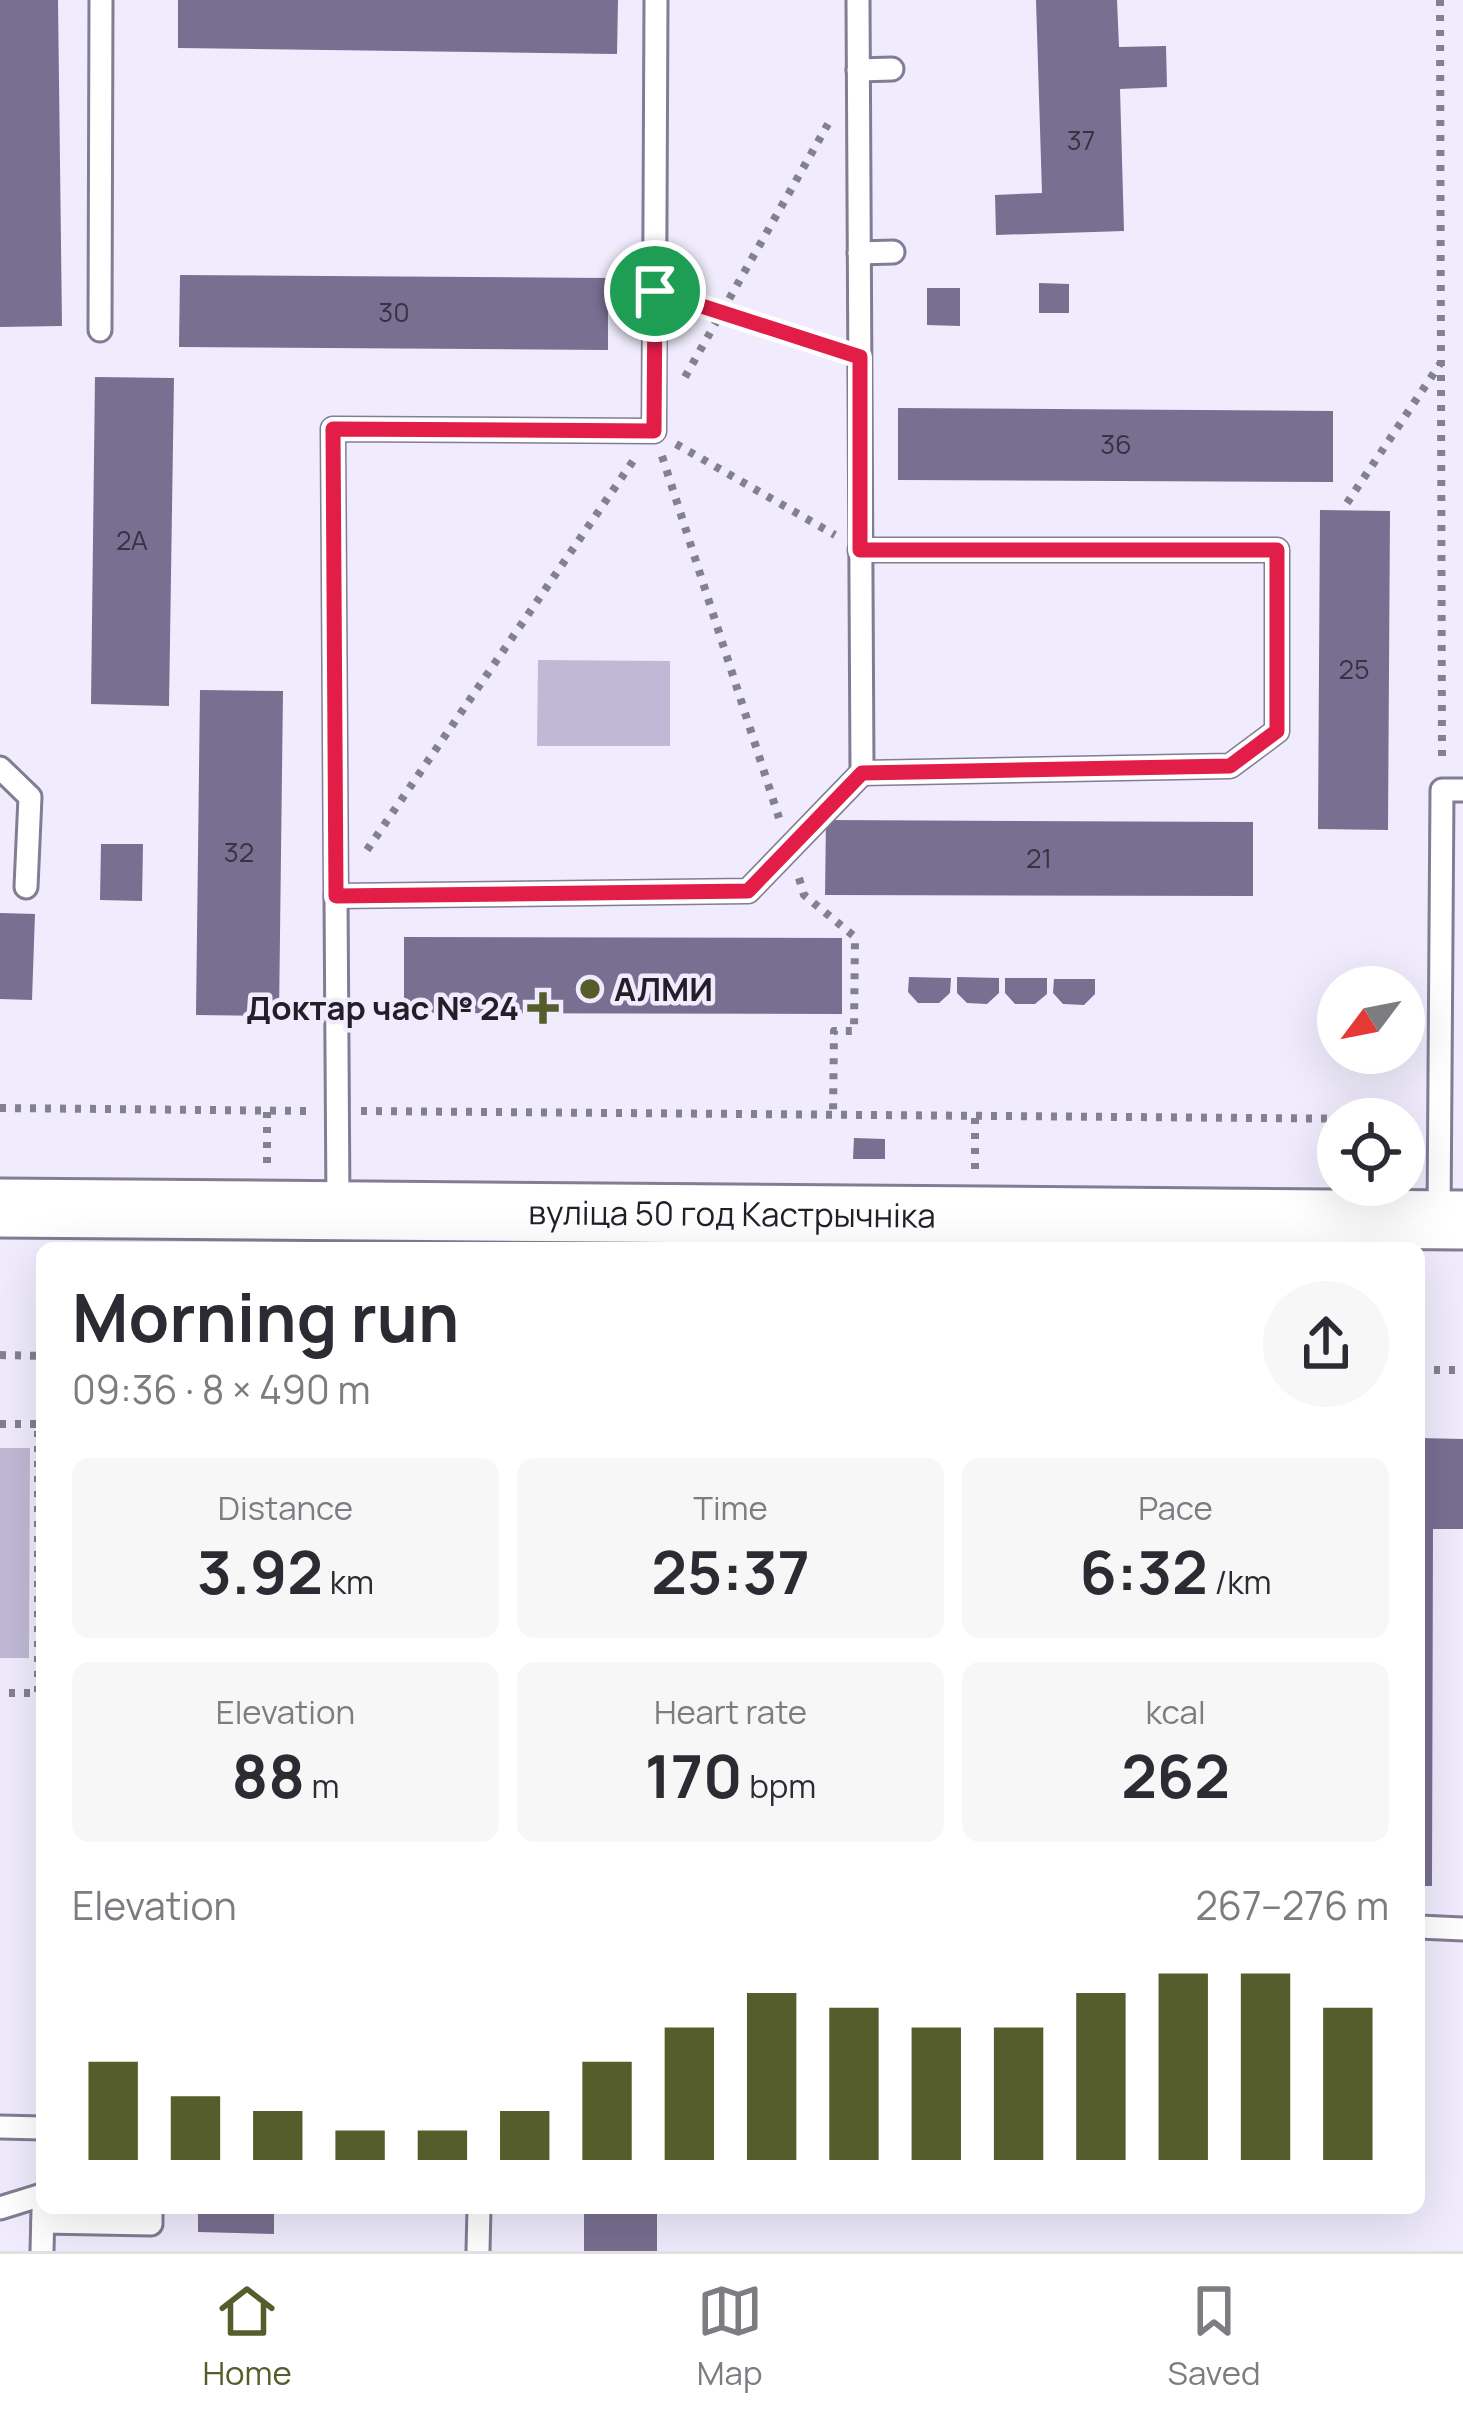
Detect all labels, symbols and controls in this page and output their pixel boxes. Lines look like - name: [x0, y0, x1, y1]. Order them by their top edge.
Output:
- house number: 37: [1067, 121, 1095, 158]
- pin: [604, 240, 706, 342]
- icon: arrive: [622, 258, 688, 324]
- house number: 30: [378, 293, 410, 330]
- house number: 36: [1100, 425, 1132, 462]
- house number: 2А: [116, 521, 148, 558]
- house number: 25: [1339, 650, 1369, 687]
- house number: 32: [224, 833, 254, 870]
- house number: 21: [1026, 839, 1052, 876]
- place label: АЛМИ: [614, 966, 713, 1011]
- north arrow: [1317, 966, 1425, 1074]
- map controls: [1317, 966, 1425, 1206]
- marker: АЛМИ: [577, 976, 603, 1002]
- place label: Доктар час № 24: [246, 985, 519, 1030]
- marker: Доктар час № 24: [530, 995, 556, 1021]
- button: locate: [1317, 1098, 1425, 1206]
- street label: вуліца 50 год Кастрычніка: [528, 1189, 936, 1238]
- text: Morning run: [72, 1272, 459, 1362]
- button: share: [1263, 1281, 1389, 1407]
- text: 09:36 · 8 × 490 m: [72, 1362, 371, 1416]
- text: Distance: [218, 1485, 353, 1530]
- text: Time: [693, 1485, 768, 1530]
- text: Pace: [1138, 1485, 1213, 1530]
- text: 3.92: [197, 1530, 323, 1612]
- text: 25:37: [651, 1530, 810, 1612]
- text: 6:32: [1079, 1530, 1208, 1612]
- text: km: [323, 1559, 374, 1604]
- text: /km: [1208, 1559, 1272, 1604]
- text: Elevation: [216, 1689, 355, 1734]
- text: Heart rate: [654, 1689, 807, 1734]
- text: kcal: [1145, 1689, 1206, 1734]
- text: 88: [231, 1734, 305, 1816]
- text: 170: [645, 1734, 743, 1816]
- text: 262: [1121, 1734, 1230, 1816]
- text: m: [305, 1763, 340, 1808]
- text: bpm: [743, 1763, 816, 1808]
- text: Elevation: [72, 1878, 237, 1932]
- text: 267–276 m: [1196, 1878, 1389, 1932]
- tab: Home: [202, 2278, 292, 2395]
- tab: Map: [697, 2278, 763, 2395]
- tab: Saved: [1168, 2278, 1261, 2395]

